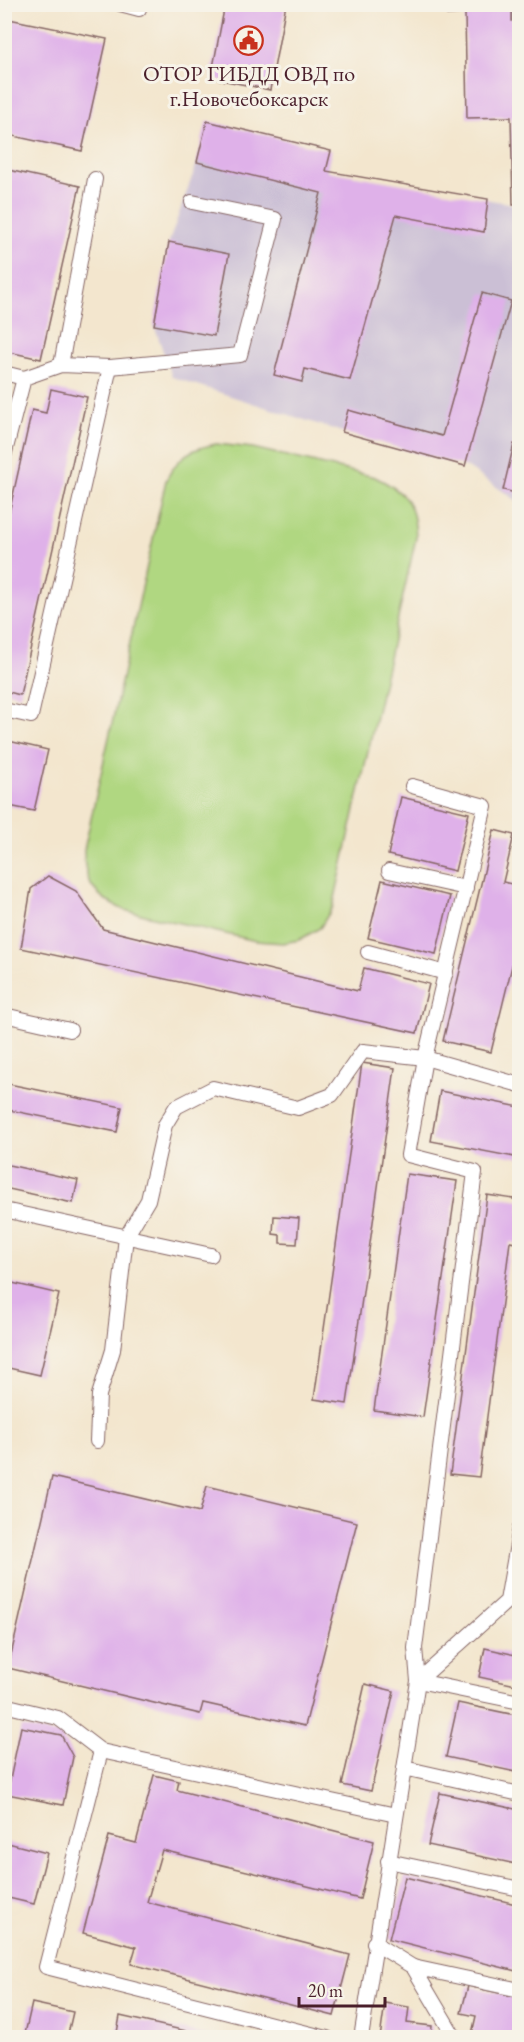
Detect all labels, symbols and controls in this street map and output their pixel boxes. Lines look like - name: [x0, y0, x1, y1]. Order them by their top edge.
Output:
- public building icon: ОТОР ГИБДД ОВД по г.Новочебоксарск: [233, 25, 265, 57]
- place label: ОТОР ГИБДД ОВД по г.Новочебоксарск: [143, 59, 355, 113]
- scale bar: [299, 1970, 384, 2008]
- text: 20 m: [308, 1979, 343, 2002]

